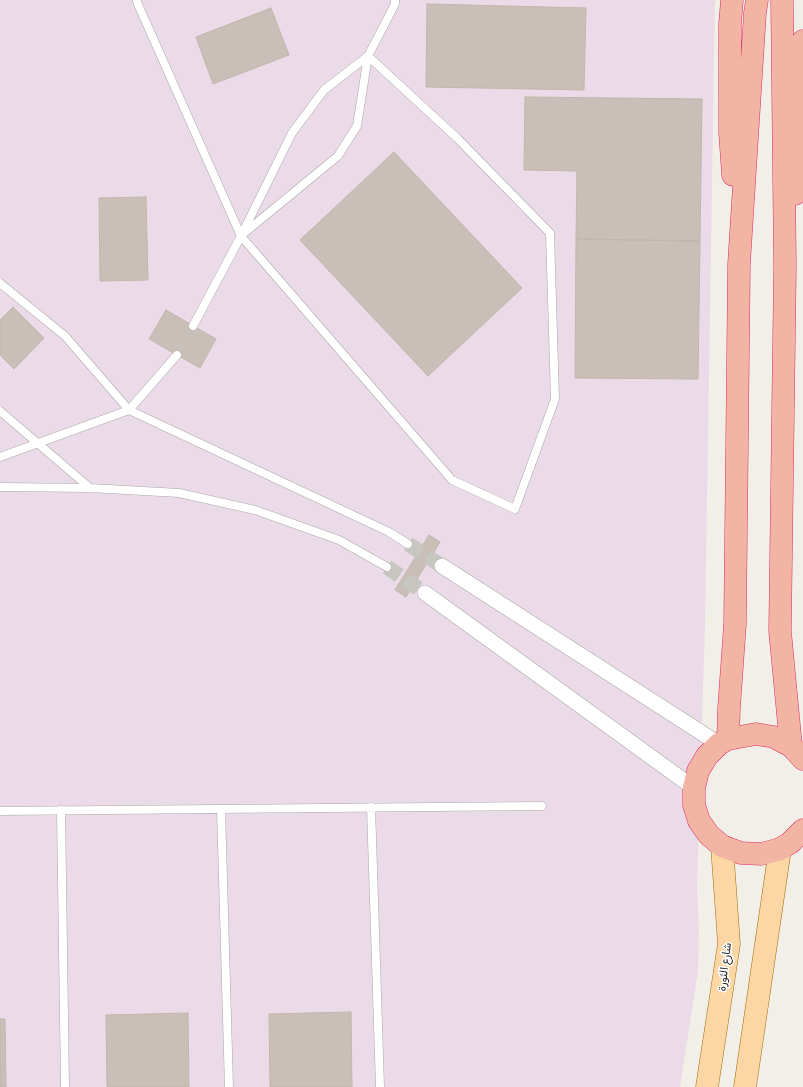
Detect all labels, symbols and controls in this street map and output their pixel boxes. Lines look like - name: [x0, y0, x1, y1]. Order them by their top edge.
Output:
- street label: شارع الثورة: [715, 942, 735, 992]

